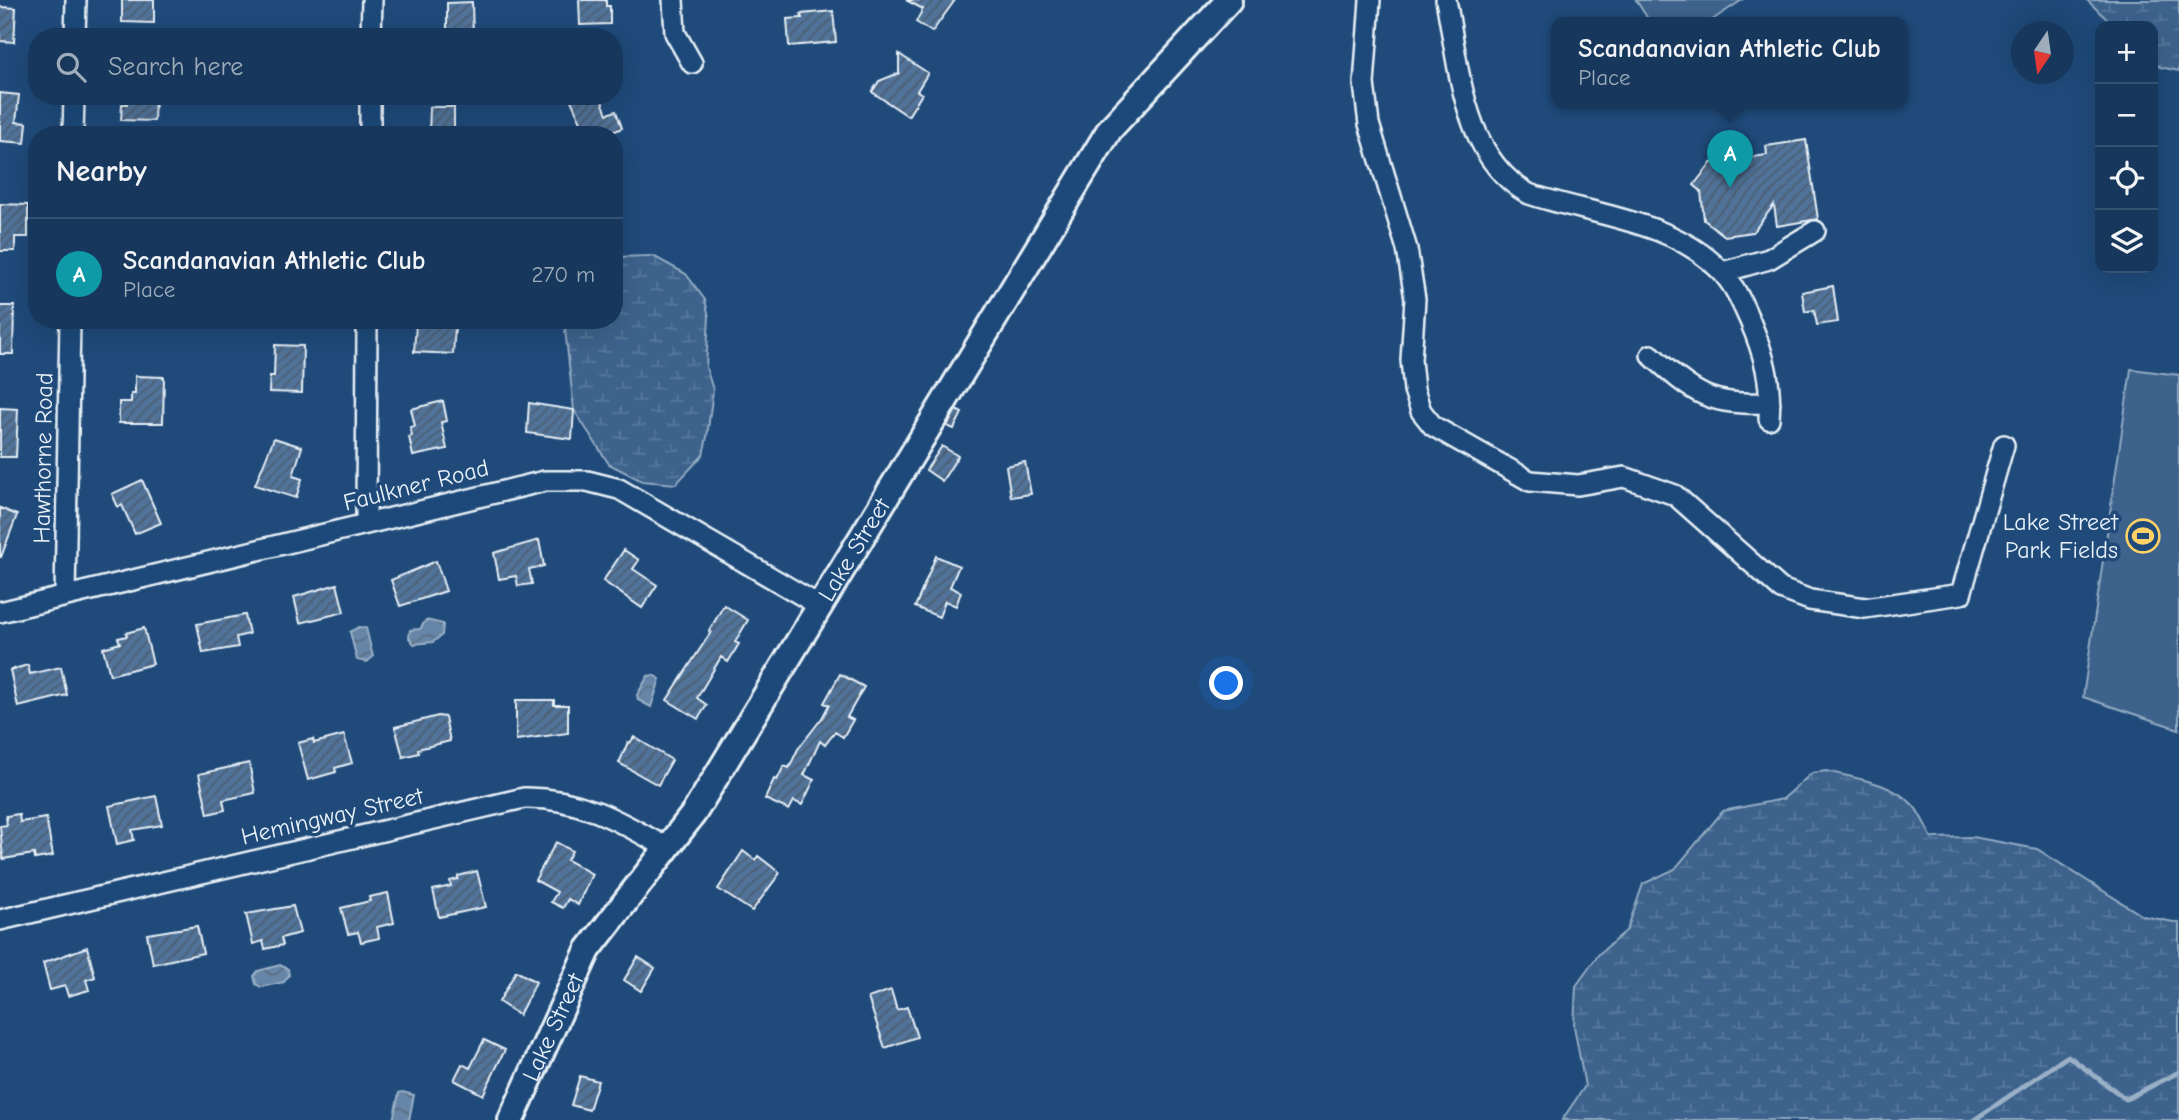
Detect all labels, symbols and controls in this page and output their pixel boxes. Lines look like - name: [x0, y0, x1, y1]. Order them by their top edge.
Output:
- popup: [1551, 17, 1908, 108]
- north arrow: [2011, 21, 2074, 84]
- map controls: [2095, 21, 2158, 273]
- button: +: [2095, 21, 2158, 84]
- search box: [28, 28, 623, 105]
- text: Scandanavian Athletic Club: [1578, 34, 1881, 64]
- icon: search: [52, 48, 90, 86]
- text: Search here: [108, 52, 243, 82]
- text: Place: [1578, 64, 1631, 91]
- button: −: [2095, 84, 2158, 147]
- pin: A: [1707, 130, 1753, 188]
- button: locate: [2095, 147, 2158, 210]
- text: Nearby: [56, 154, 147, 189]
- button: layers: [2095, 210, 2158, 273]
- text: Scandanavian Athletic Club: [123, 246, 426, 276]
- text: A: [73, 261, 85, 288]
- text: 270 m: [531, 261, 595, 288]
- text: Place: [123, 276, 175, 303]
- street label: Hawthorne Road: [28, 372, 58, 544]
- street label: Faulkner Road: [340, 453, 492, 517]
- street label: Lake Street: [812, 492, 897, 606]
- place label: Lake Street Park Fields: [2003, 508, 2119, 564]
- sports icon: Lake Street Park Fields: [2124, 517, 2162, 555]
- your location: [1209, 666, 1243, 700]
- street label: Hemingway Street: [238, 781, 427, 851]
- street label: Lake Street: [517, 968, 590, 1085]

